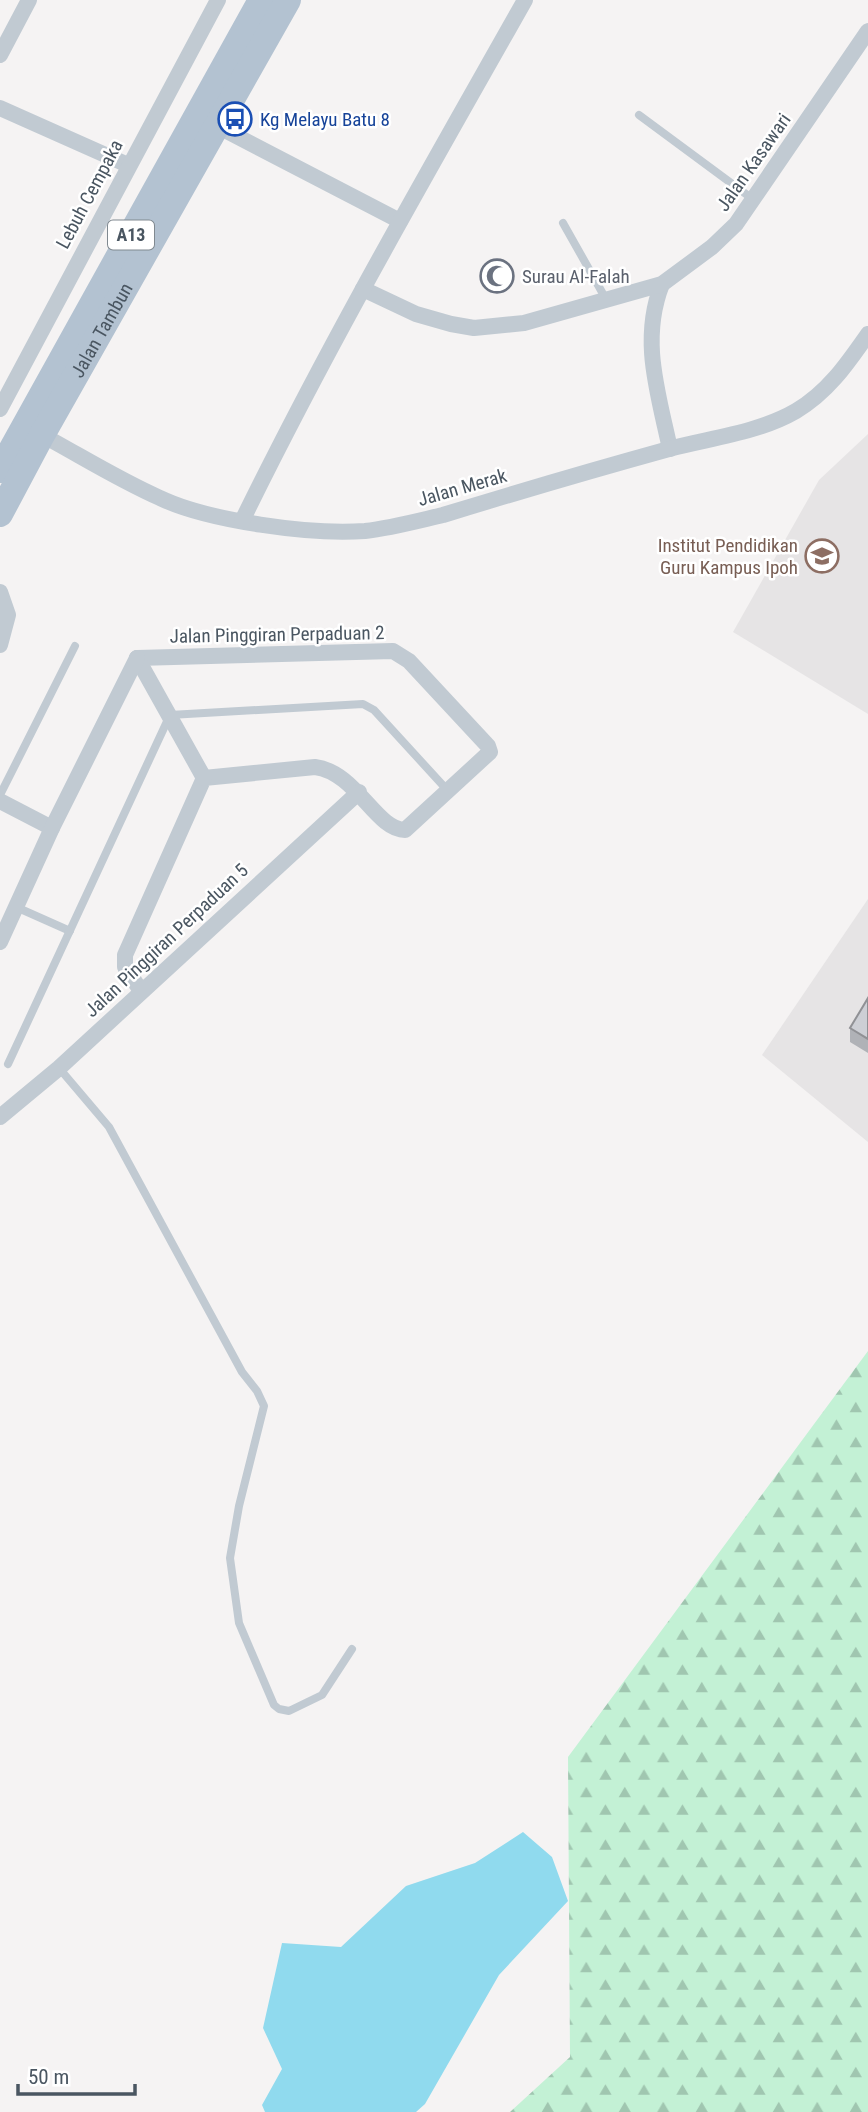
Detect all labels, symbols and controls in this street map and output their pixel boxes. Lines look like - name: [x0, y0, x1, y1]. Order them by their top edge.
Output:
- bus stop icon: Kg Melayu Batu 8: [216, 100, 254, 138]
- place label: Kg Melayu Batu 8: [260, 108, 390, 131]
- street label: Jalan Kasawari: [711, 109, 796, 216]
- street label: Lebuh Cempaka: [51, 136, 128, 253]
- road number: A13: [108, 220, 154, 249]
- mosque icon: Surau Al-Falah: [478, 257, 516, 295]
- place label: Surau Al-Falah: [522, 265, 630, 288]
- street label: Jalan Tambun: [66, 279, 138, 382]
- street label: Jalan Merak: [415, 464, 510, 511]
- place label: Institut Pendidikan Guru Kampus Ipoh: [658, 534, 798, 579]
- school or university icon: Institut Pendidikan Guru Kampus Ipoh: [803, 537, 841, 575]
- street label: Jalan Pinggiran Perpaduan 2: [169, 621, 385, 648]
- street label: Jalan Pinggiran Perpaduan 5: [80, 859, 253, 1022]
- scale bar: [18, 2052, 135, 2096]
- text: 50 m: [28, 2065, 69, 2089]

